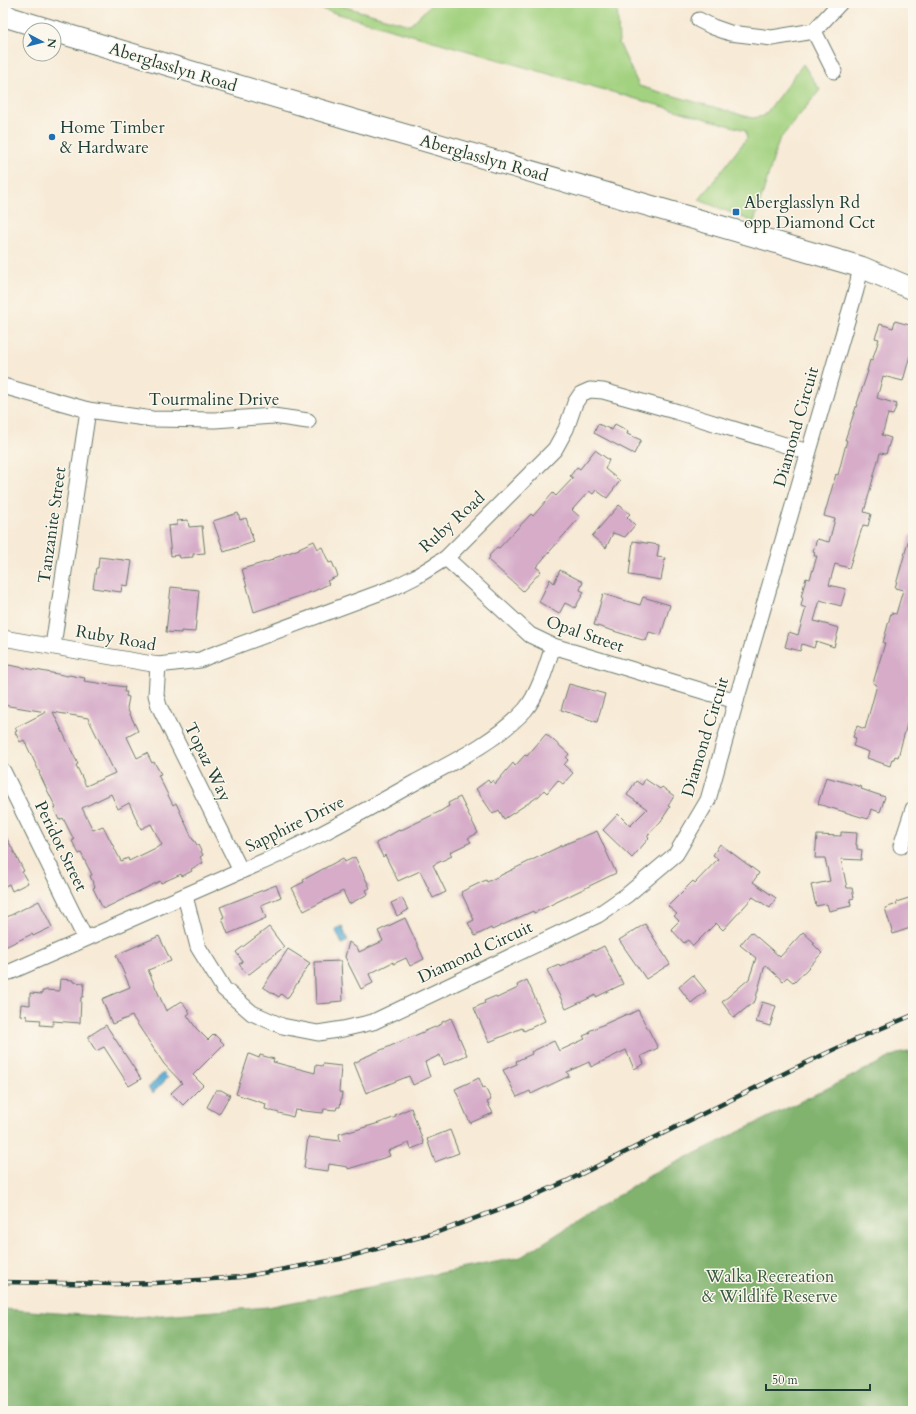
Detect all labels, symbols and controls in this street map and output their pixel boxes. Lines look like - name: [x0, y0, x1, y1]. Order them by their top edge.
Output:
- north arrow: [22, 22, 62, 62]
- street label: Aberglasslyn Road: [106, 37, 240, 97]
- text: N: [43, 38, 59, 49]
- place label: Home Timber & Hardware: [60, 116, 166, 159]
- street label: Aberglasslyn Road: [417, 129, 551, 187]
- marker: Home Timber & Hardware: [47, 132, 57, 142]
- place label: Aberglasslyn Rd opp Diamond Cct: [744, 191, 875, 234]
- marker: Aberglasslyn Rd opp Diamond Cct: [731, 207, 741, 217]
- street label: Diamond Circuit: [768, 364, 824, 490]
- street label: Tourmaline Drive: [148, 388, 280, 411]
- street label: Tanzanite Street: [32, 465, 72, 585]
- street label: Ruby Road: [414, 486, 490, 558]
- street label: Opal Street: [543, 610, 628, 658]
- street label: Ruby Road: [74, 620, 158, 656]
- street label: Diamond Circuit: [676, 674, 734, 800]
- street label: Topaz Way: [179, 719, 237, 805]
- street label: Sapphire Drive: [242, 790, 348, 858]
- street label: Peridot Street: [29, 797, 93, 896]
- street label: Diamond Circuit: [414, 915, 537, 989]
- park label: Walka Recreation & Wildlife Reserve: [702, 1265, 838, 1308]
- scale bar: [766, 1366, 870, 1392]
- text: 50 m: [772, 1372, 799, 1388]

